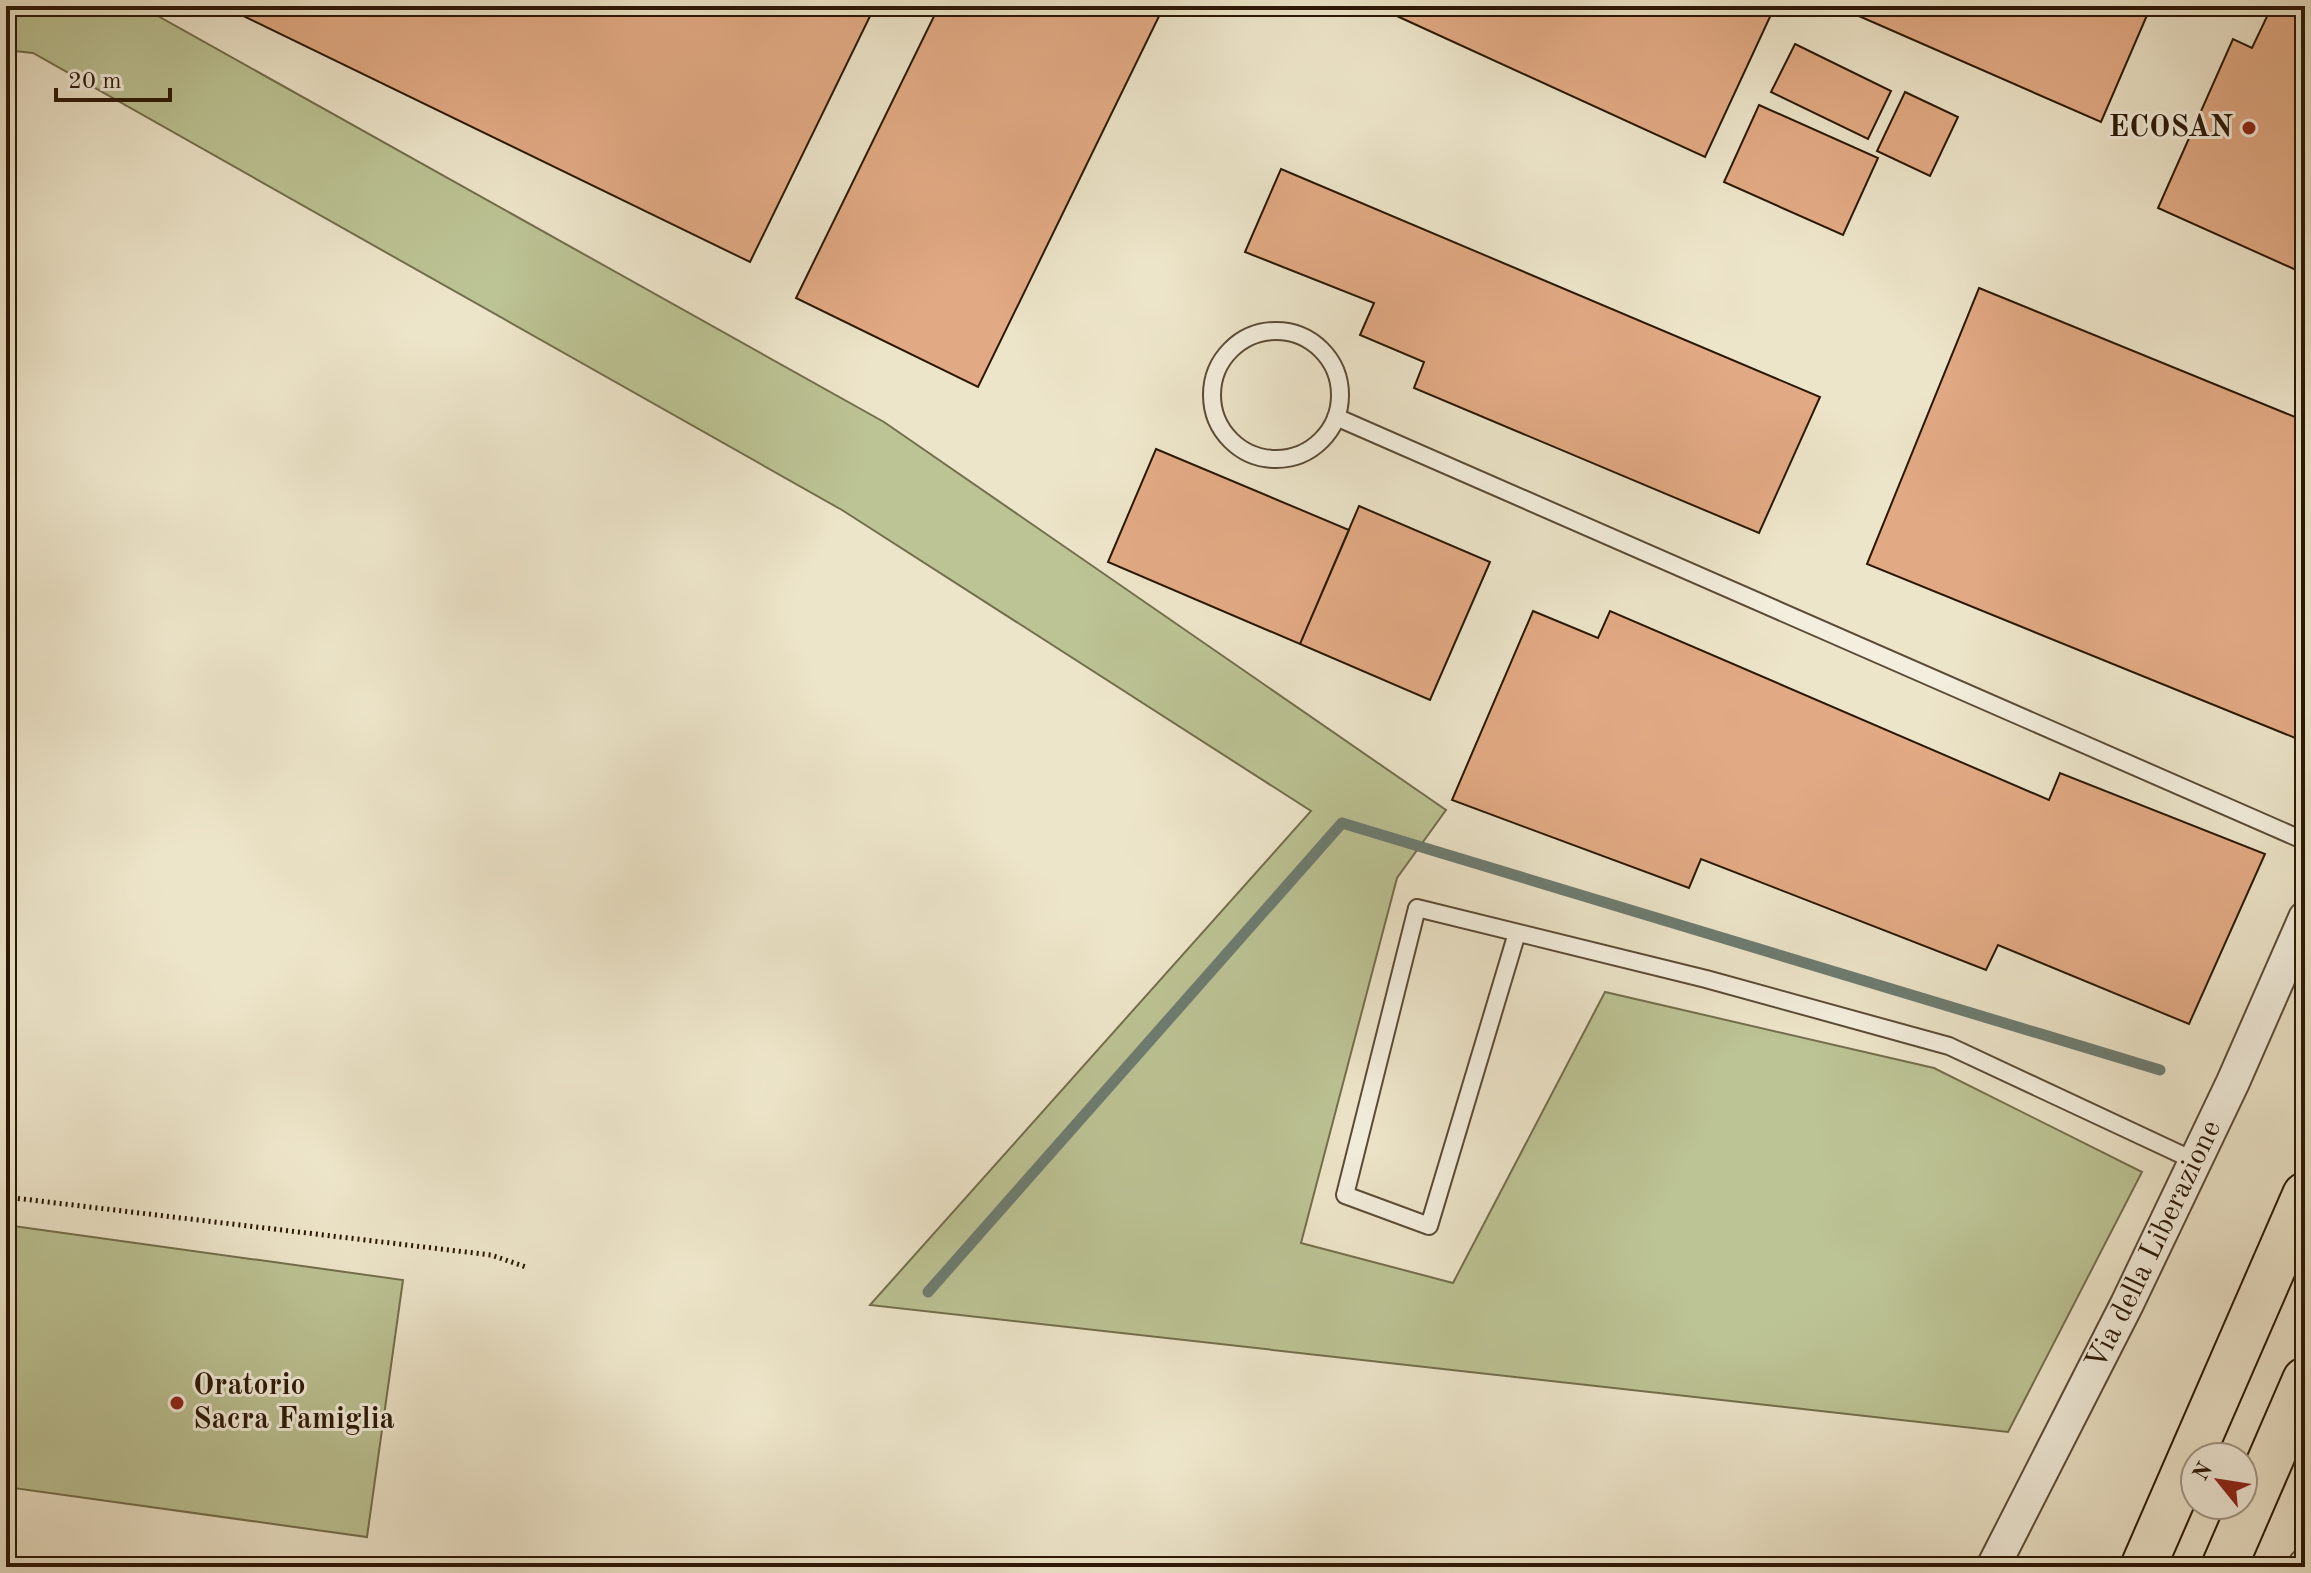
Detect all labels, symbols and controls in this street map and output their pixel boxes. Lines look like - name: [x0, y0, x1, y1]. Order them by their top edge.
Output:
- scale bar: [56, 52, 170, 102]
- text: 20 m: [68, 70, 122, 94]
- place label: ECOSAN: [2109, 113, 2233, 143]
- marker: ECOSAN: [2240, 119, 2258, 137]
- street label: Via della Liberazione: [2081, 1116, 2227, 1375]
- place label: Oratorio Sacra Famiglia: [193, 1371, 395, 1435]
- marker: Oratorio Sacra Famiglia: [168, 1394, 186, 1412]
- north arrow: [2179, 1441, 2259, 1521]
- text: N: [2190, 1459, 2217, 1485]

